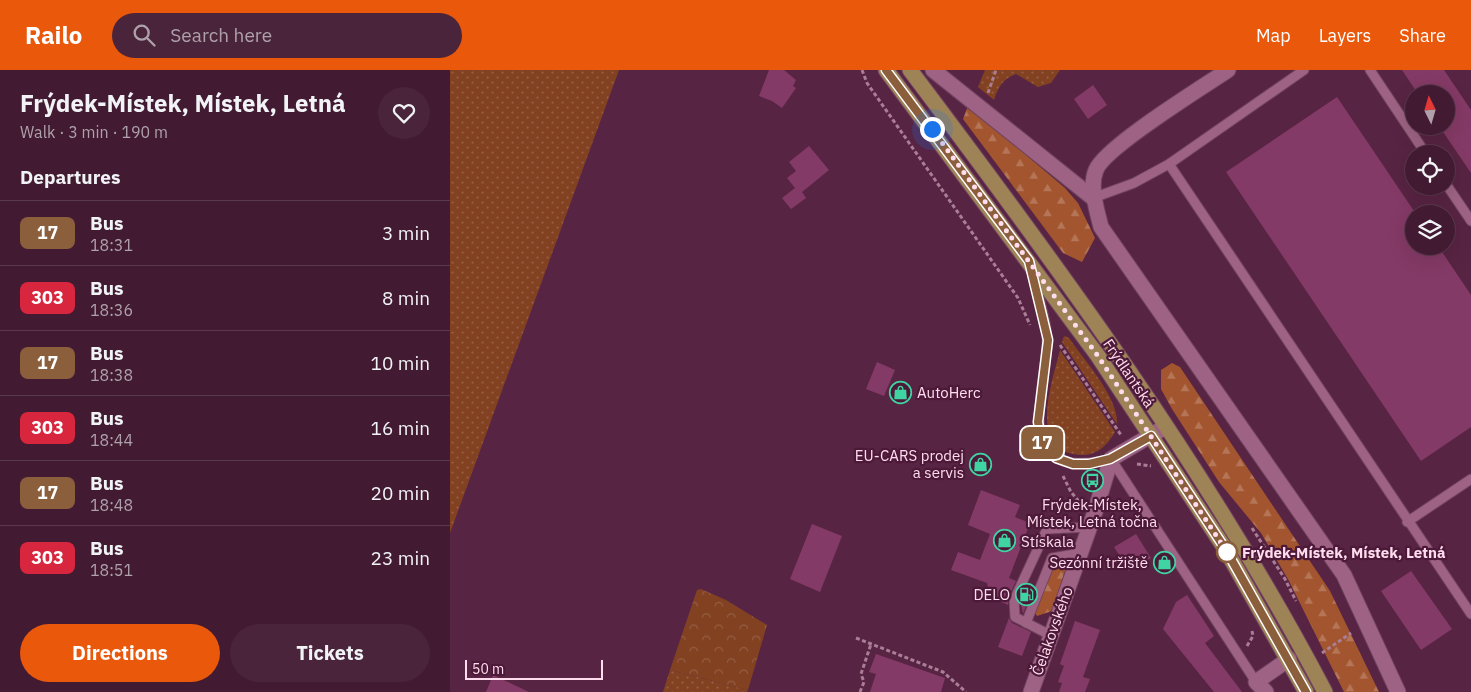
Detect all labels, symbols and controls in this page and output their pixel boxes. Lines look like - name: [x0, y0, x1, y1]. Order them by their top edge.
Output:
- search box: [112, 13, 462, 58]
- text: Railo: [25, 19, 82, 51]
- icon: search: [130, 21, 158, 49]
- text: Search here: [170, 23, 272, 47]
- text: Map: [1256, 24, 1291, 47]
- text: Layers: [1319, 24, 1371, 47]
- text: Share: [1399, 24, 1446, 47]
- north arrow: [1405, 85, 1455, 135]
- map controls: [1405, 85, 1455, 255]
- text: Frýdek-Místek, Místek, Letná: [20, 87, 346, 119]
- button: heart: [378, 87, 430, 139]
- your location: [920, 117, 945, 142]
- text: Walk · 3 min · 190 m: [20, 122, 168, 142]
- button: locate: [1405, 145, 1455, 195]
- text: Departures: [20, 165, 120, 189]
- button: layers: [1405, 205, 1455, 255]
- text: Bus: [90, 211, 124, 235]
- text: 17: [37, 221, 58, 244]
- text: 3 min: [382, 221, 430, 245]
- text: 18:31: [90, 235, 133, 255]
- text: Bus: [90, 276, 124, 300]
- text: 303: [31, 286, 64, 309]
- text: 8 min: [382, 286, 430, 310]
- text: 18:36: [90, 300, 133, 320]
- street label: Frýdlantská: [1099, 335, 1159, 411]
- text: Bus: [90, 341, 124, 365]
- text: 17: [37, 351, 58, 374]
- text: 10 min: [371, 351, 430, 375]
- text: 18:38: [90, 365, 133, 385]
- shop icon: AutoHerc: [889, 380, 913, 404]
- place label: AutoHerc: [917, 383, 981, 402]
- text: Bus: [90, 406, 124, 430]
- text: 303: [31, 416, 64, 439]
- text: 16 min: [371, 416, 430, 440]
- line badge: 17: [1020, 427, 1064, 459]
- text: 18:44: [90, 430, 133, 450]
- text: 17: [1031, 431, 1053, 454]
- place label: EU-CARS prodej a servis: [855, 446, 964, 482]
- shop icon: EU-CARS prodej a servis: [968, 452, 992, 476]
- bus stop icon: Frýdek-Místek, Místek, Letná točna: [1080, 469, 1104, 493]
- text: Bus: [90, 471, 124, 495]
- text: 17: [37, 481, 58, 504]
- text: 20 min: [371, 481, 430, 505]
- text: 18:48: [90, 495, 133, 515]
- place label: Frýdek-Místek, Místek, Letná točna: [1027, 495, 1157, 531]
- shop icon: Stískala: [993, 529, 1017, 553]
- place label: Stískala: [1021, 532, 1074, 551]
- text: Bus: [90, 536, 124, 560]
- marker: Frýdek-Místek, Místek, Letná: [1216, 541, 1238, 563]
- place label: Frýdek-Místek, Místek, Letná: [1242, 543, 1446, 562]
- text: 303: [31, 546, 64, 569]
- text: 23 min: [371, 546, 430, 570]
- shop icon: Sezónní tržiště: [1152, 550, 1176, 574]
- place label: Sezónní tržiště: [1049, 553, 1148, 572]
- text: 18:51: [90, 560, 133, 580]
- fuel station icon: DELO: [1014, 582, 1038, 606]
- street label: Čelakovského: [1027, 584, 1077, 678]
- place label: DELO: [974, 585, 1010, 604]
- button: Directions: [20, 624, 220, 682]
- button: Tickets: [230, 624, 430, 682]
- scale bar: [465, 657, 602, 680]
- text: 50 m: [472, 660, 504, 678]

